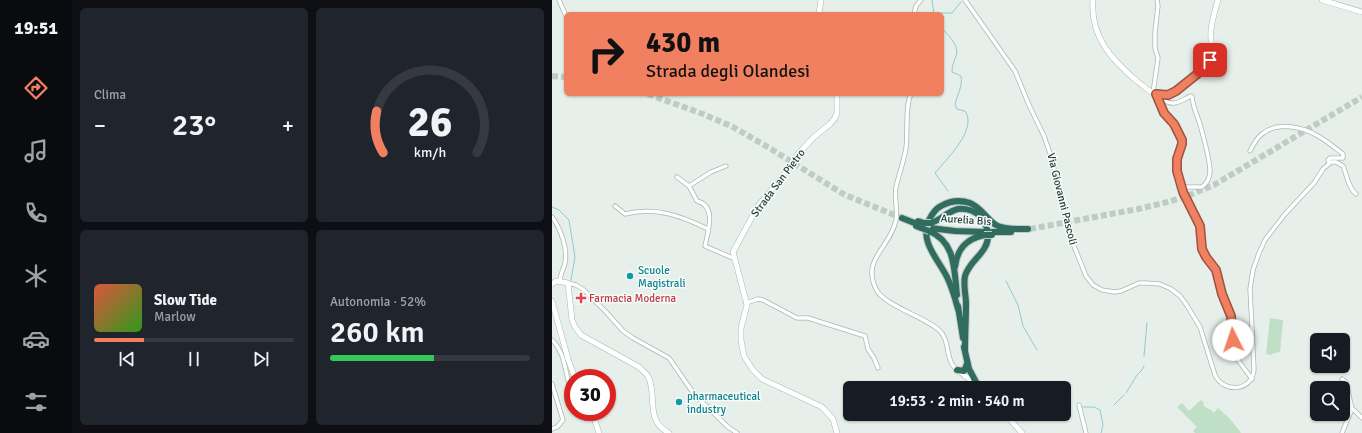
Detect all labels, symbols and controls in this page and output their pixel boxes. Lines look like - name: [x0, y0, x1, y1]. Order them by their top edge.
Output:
- text: 19:51: [14, 17, 58, 39]
- text: 430 m: [646, 26, 720, 60]
- icon: right: [580, 28, 632, 80]
- pin: [1193, 43, 1227, 77]
- icon: arrive: [1199, 49, 1221, 71]
- text: Strada degli Olandesi: [646, 60, 810, 82]
- icon: directions: [22, 74, 50, 102]
- text: Clima: [94, 87, 126, 103]
- text: 26: [408, 97, 452, 148]
- text: 23°: [172, 107, 216, 144]
- text: −: [94, 112, 106, 139]
- text: +: [282, 112, 294, 139]
- icon: music: [22, 137, 50, 165]
- text: km/h: [414, 143, 446, 160]
- street label: Strada San Pietro: [748, 146, 808, 219]
- street label: Via Giovanni Pascoli: [1044, 152, 1080, 246]
- icon: phone: [22, 199, 50, 227]
- street label: Aurelia Bis: [940, 212, 992, 228]
- icon: climate: [22, 262, 50, 290]
- place label: Scuole Magistrali: [638, 264, 686, 290]
- marker: Scuole Magistrali: [625, 271, 635, 281]
- text: Slow Tide: [154, 291, 217, 309]
- place label: Farmacia Moderna: [589, 292, 677, 305]
- marker: Farmacia Moderna: [576, 293, 586, 303]
- text: Autonomia · 52%: [330, 294, 426, 310]
- text: Marlow: [154, 309, 196, 325]
- text: 260 km: [330, 314, 425, 351]
- position arrow: [1212, 319, 1254, 361]
- icon: car: [22, 325, 50, 353]
- map controls: [1310, 333, 1350, 421]
- button: sound: [1310, 333, 1350, 373]
- icon: previous: [116, 348, 138, 370]
- icon: pause: [183, 348, 205, 370]
- icon: next: [250, 348, 272, 370]
- speed limit sign: 30: [564, 369, 616, 421]
- button: search: [1310, 381, 1350, 421]
- icon: filters: [22, 388, 50, 416]
- place label: pharmaceutical industry: [687, 390, 760, 416]
- text: 19:53 · 2 min · 540 m: [890, 392, 1024, 410]
- marker: pharmaceutical industry: [674, 397, 684, 407]

